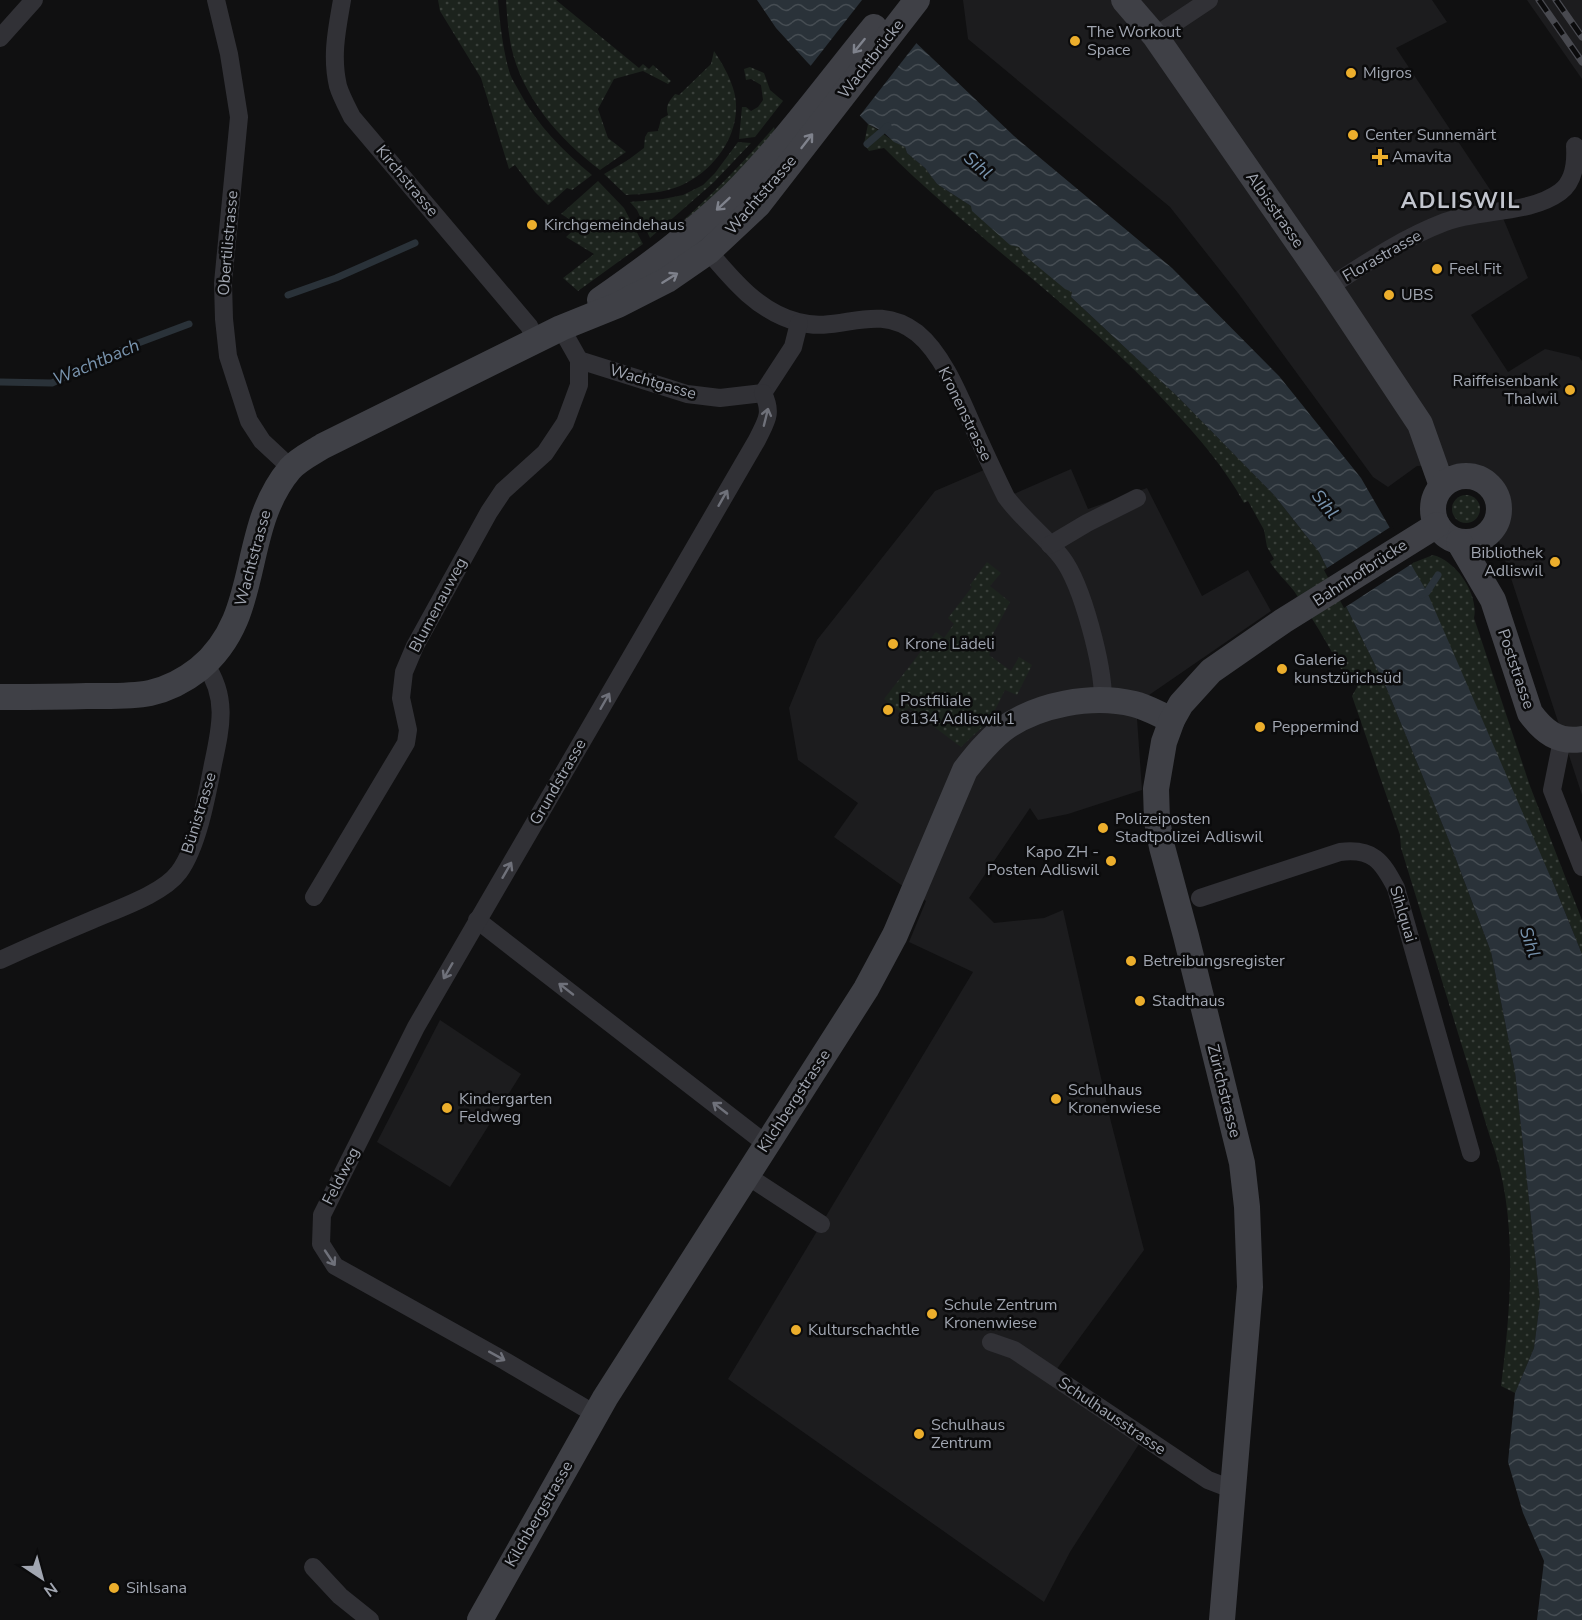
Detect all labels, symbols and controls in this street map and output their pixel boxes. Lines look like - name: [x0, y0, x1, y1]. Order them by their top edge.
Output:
- street label: Wachtbrücke: [833, 15, 909, 103]
- place label: The Workout Space: [1087, 21, 1181, 61]
- marker: The Workout Space: [1068, 34, 1082, 48]
- one-way arrow: [853, 37, 866, 53]
- place label: Migros: [1363, 62, 1412, 84]
- marker: Migros: [1344, 66, 1358, 80]
- place label: Center Sunnemärt: [1365, 124, 1497, 146]
- marker: Center Sunnemärt: [1346, 128, 1360, 142]
- one-way arrow: [801, 134, 814, 150]
- street label: Kirchstrasse: [371, 141, 443, 221]
- water label: Sihl: [959, 146, 997, 184]
- place label: Amavita: [1392, 146, 1452, 168]
- marker: Amavita: [1373, 150, 1387, 164]
- street label: Wachtstrasse: [720, 151, 802, 239]
- street label: Albisstrasse: [1241, 167, 1309, 253]
- district label: ADLISWIL: [1401, 186, 1521, 216]
- street label: Obertilistrasse: [212, 190, 244, 296]
- one-way arrow: [715, 197, 730, 211]
- place label: Kirchgemeindehaus: [544, 214, 685, 236]
- marker: Kirchgemeindehaus: [525, 218, 539, 232]
- street label: Florastrasse: [1339, 225, 1425, 287]
- place label: Feel Fit: [1449, 258, 1502, 280]
- marker: Feel Fit: [1430, 262, 1444, 276]
- one-way arrow: [661, 271, 678, 283]
- place label: UBS: [1401, 284, 1433, 306]
- marker: UBS: [1382, 288, 1396, 302]
- water label: Wachtbach: [49, 333, 143, 391]
- street label: Wachtgasse: [607, 359, 699, 405]
- street label: Kronenstrasse: [933, 363, 997, 465]
- place label: Raiffeisenbank Thalwil: [1453, 370, 1559, 410]
- marker: Raiffeisenbank Thalwil: [1563, 383, 1577, 397]
- one-way arrow: [760, 408, 772, 427]
- water label: Sihl: [1306, 484, 1344, 524]
- one-way arrow: [718, 489, 730, 506]
- street label: Wachtstrasse: [230, 508, 276, 608]
- street label: Bahnhofbrücke: [1309, 534, 1411, 612]
- place label: Bibliothek Adliswil: [1471, 542, 1544, 582]
- street label: Blumenauweg: [404, 554, 472, 656]
- marker: Bibliothek Adliswil: [1548, 555, 1562, 569]
- street label: Poststrasse: [1492, 626, 1540, 712]
- place label: Krone Lädeli: [905, 633, 995, 655]
- marker: Krone Lädeli: [886, 637, 900, 651]
- place label: Galerie kunstzürichsüd: [1294, 649, 1402, 689]
- marker: Galerie kunstzürichsüd: [1275, 662, 1289, 676]
- place label: Postfiliale 8134 Adliswil 1: [900, 690, 1015, 730]
- one-way arrow: [599, 693, 611, 710]
- marker: Postfiliale 8134 Adliswil 1: [881, 703, 895, 717]
- place label: Peppermind: [1272, 716, 1359, 738]
- marker: Peppermind: [1253, 720, 1267, 734]
- street label: Grundstrasse: [524, 735, 592, 829]
- street label: Bünistrasse: [176, 770, 222, 856]
- place label: Polizeiposten Stadtpolizei Adliswil: [1115, 808, 1263, 848]
- marker: Polizeiposten Stadtpolizei Adliswil: [1096, 821, 1110, 835]
- place label: Kapo ZH - Posten Adliswil: [987, 841, 1099, 881]
- marker: Kapo ZH - Posten Adliswil: [1104, 854, 1118, 868]
- one-way arrow: [501, 862, 513, 879]
- street label: Sihlquai: [1384, 883, 1422, 945]
- water label: Sihl: [1514, 924, 1546, 960]
- place label: Betreibungsregister: [1143, 950, 1285, 972]
- marker: Betreibungsregister: [1124, 954, 1138, 968]
- one-way arrow: [442, 962, 454, 979]
- one-way arrow: [558, 982, 574, 995]
- place label: Stadthaus: [1152, 990, 1225, 1012]
- marker: Stadthaus: [1133, 994, 1147, 1008]
- street label: Zürichstrasse: [1202, 1042, 1246, 1140]
- street label: Kilchbergstrasse: [752, 1045, 836, 1157]
- place label: Schulhaus Kronenwiese: [1068, 1079, 1161, 1119]
- place label: Kindergarten Feldweg: [459, 1088, 552, 1128]
- marker: Schulhaus Kronenwiese: [1049, 1092, 1063, 1106]
- marker: Kindergarten Feldweg: [440, 1101, 454, 1115]
- one-way arrow: [712, 1102, 728, 1115]
- street label: Feldweg: [317, 1143, 365, 1209]
- one-way arrow: [324, 1250, 336, 1266]
- place label: Schule Zentrum Kronenwiese: [944, 1294, 1057, 1334]
- marker: Schule Zentrum Kronenwiese: [925, 1307, 939, 1321]
- place label: Kulturschachtle: [808, 1319, 920, 1341]
- marker: Kulturschachtle: [789, 1323, 803, 1337]
- one-way arrow: [489, 1351, 506, 1363]
- street label: Schulhausstrasse: [1054, 1372, 1170, 1460]
- place label: Schulhaus Zentrum: [931, 1414, 1005, 1454]
- marker: Schulhaus Zentrum: [912, 1427, 926, 1441]
- street label: Kilchbergstrasse: [500, 1457, 578, 1571]
- north arrow: [12, 1548, 72, 1608]
- text: N: [39, 1577, 62, 1602]
- place label: Sihlsana: [126, 1577, 187, 1599]
- marker: Sihlsana: [107, 1581, 121, 1595]

